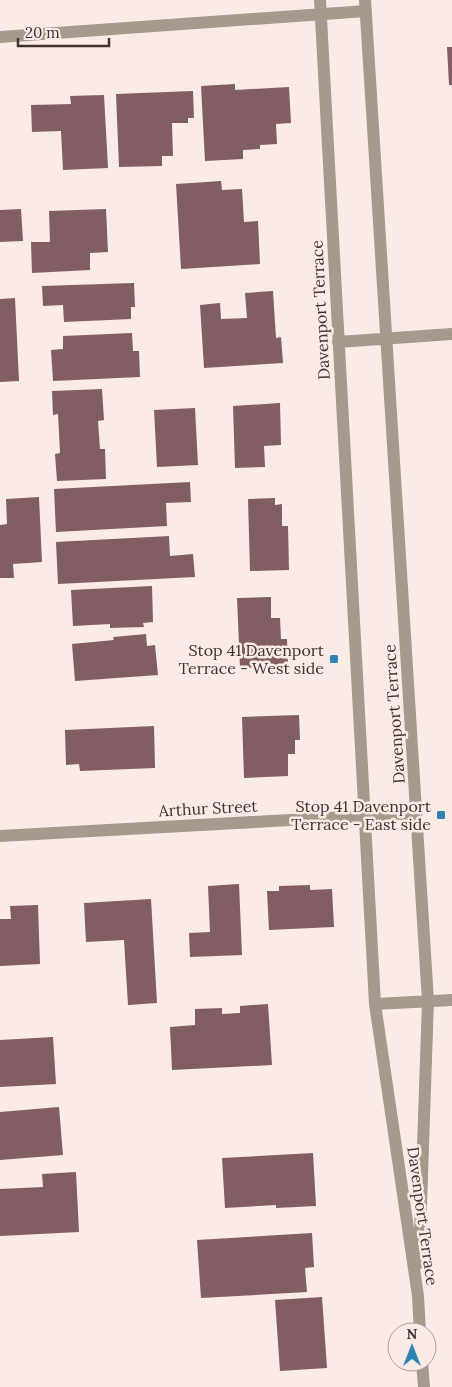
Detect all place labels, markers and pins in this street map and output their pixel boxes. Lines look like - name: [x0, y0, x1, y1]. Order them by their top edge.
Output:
- place label: Stop 41 Davenport Terrace - West side: [179, 640, 325, 678]
- marker: Stop 41 Davenport Terrace - West side: [328, 653, 340, 665]
- place label: Stop 41 Davenport Terrace - East side: [291, 796, 432, 834]
- marker: Stop 41 Davenport Terrace - East side: [435, 809, 447, 821]

